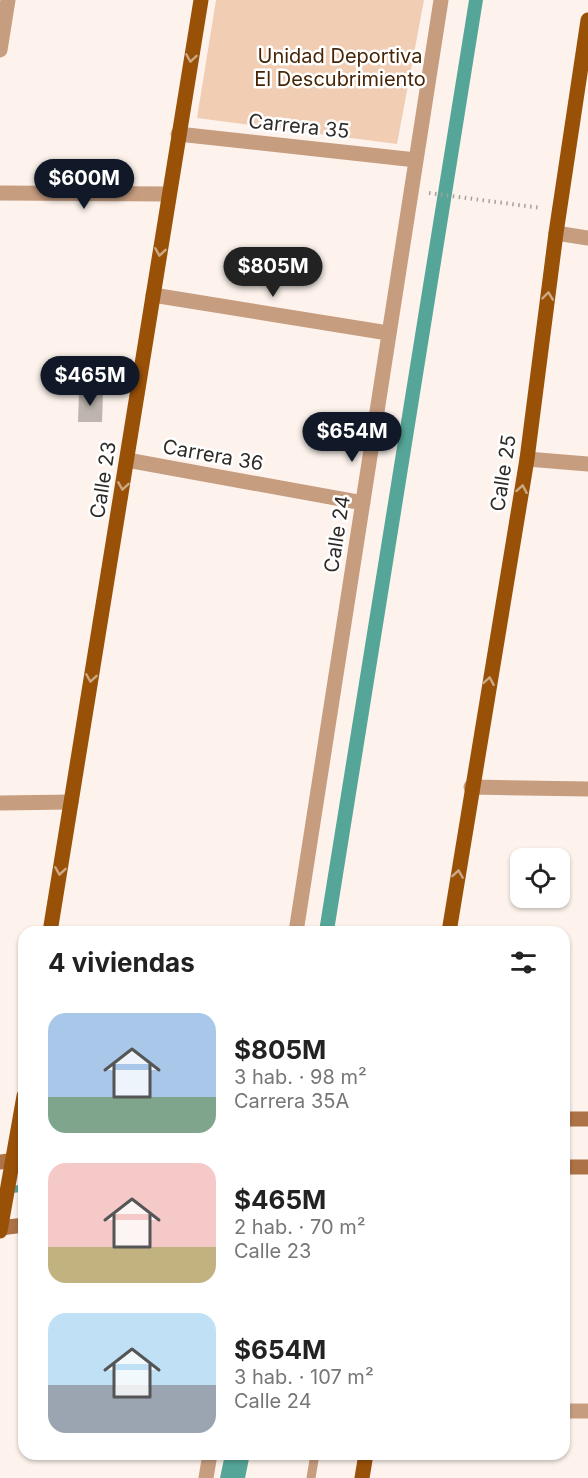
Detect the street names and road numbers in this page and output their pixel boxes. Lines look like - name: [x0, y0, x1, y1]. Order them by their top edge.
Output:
- street label: Carrera 35: [247, 109, 351, 143]
- street label: Calle 25: [485, 433, 521, 513]
- street label: Carrera 36: [161, 434, 265, 476]
- street label: Calle 23: [85, 440, 121, 520]
- street label: Calle 24: [319, 494, 355, 574]

